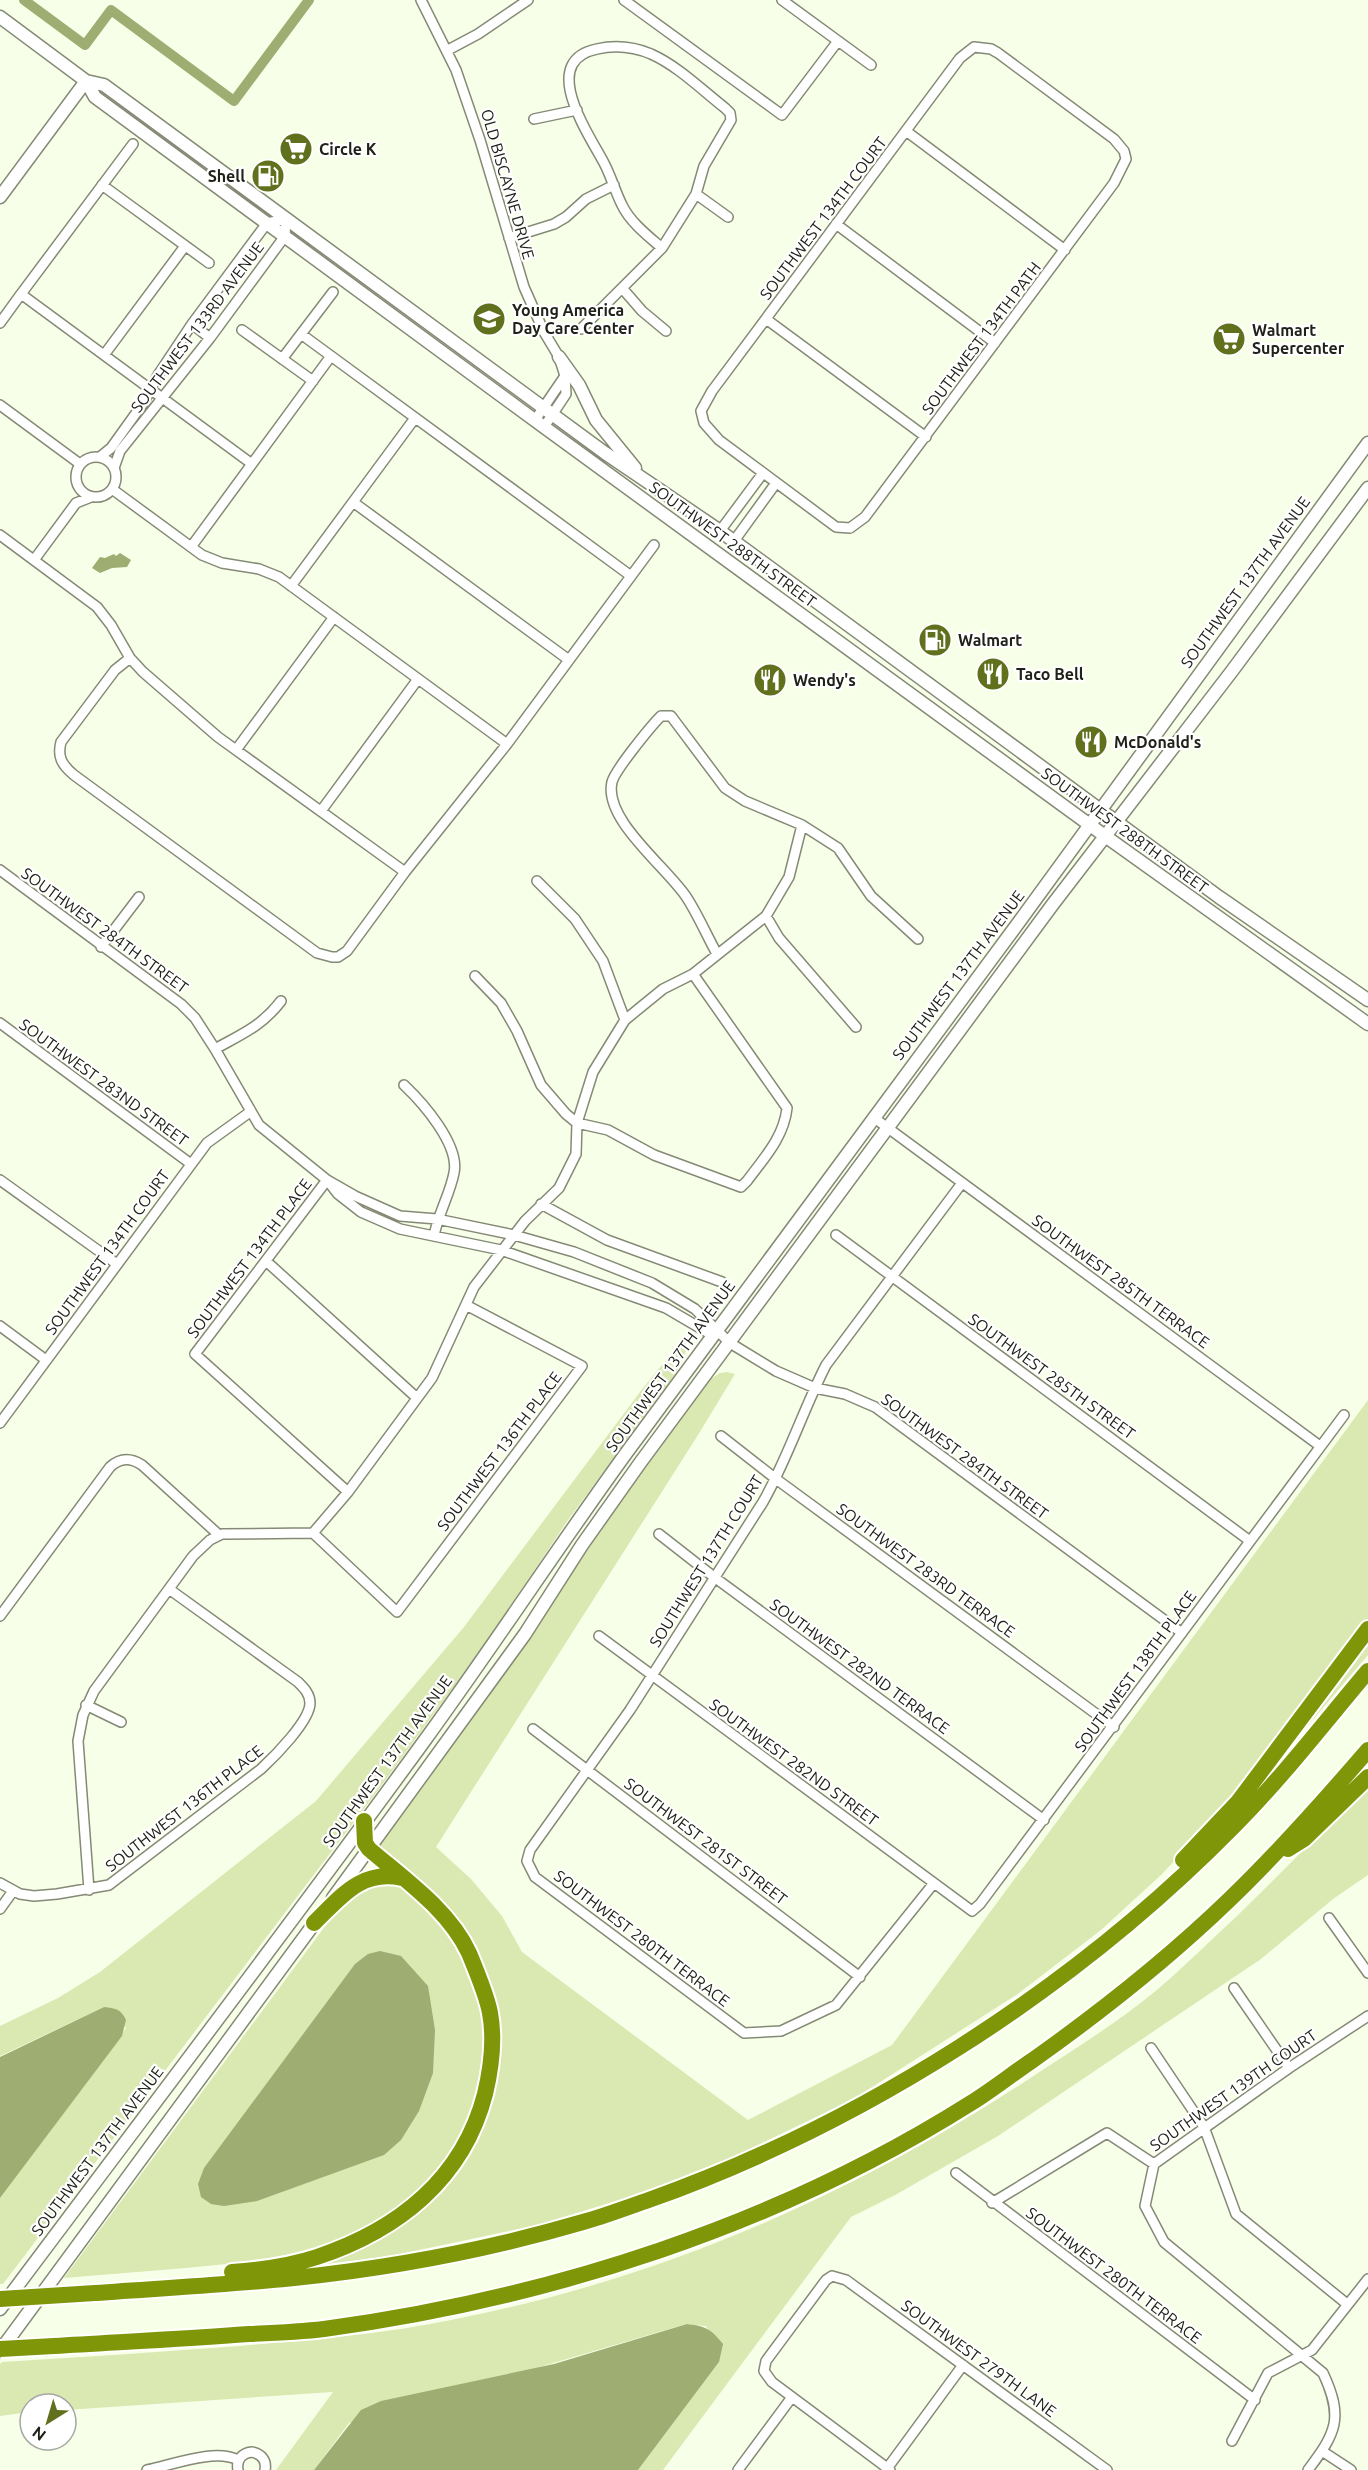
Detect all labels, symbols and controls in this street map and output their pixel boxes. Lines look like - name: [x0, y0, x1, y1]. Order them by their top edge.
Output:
- street label: OLD BISCAYNE DRIVE: [478, 107, 538, 261]
- supermarket icon: Circle K: [278, 131, 314, 167]
- street label: SOUTHWEST 134TH COURT: [756, 133, 890, 303]
- place label: Circle K: [319, 140, 377, 158]
- fuel station icon: Shell: [250, 158, 286, 194]
- place label: Shell: [208, 167, 245, 185]
- street label: SOUTHWEST 133RD AVENUE: [127, 238, 267, 416]
- street label: SOUTHWEST 134TH PATH: [918, 258, 1044, 418]
- school or university icon: Young America Day Care Center: [471, 301, 507, 337]
- place label: Young America Day Care Center: [512, 301, 634, 337]
- supermarket icon: Walmart Supercenter: [1211, 321, 1247, 357]
- place label: Walmart Supercenter: [1252, 321, 1345, 357]
- street label: SOUTHWEST 288TH STREET: [646, 478, 820, 611]
- street label: SOUTHWEST 137TH AVENUE: [1177, 493, 1313, 671]
- fuel station icon: Walmart: [917, 622, 953, 658]
- place label: Walmart: [958, 631, 1022, 649]
- restaurant icon: Taco Bell: [975, 656, 1011, 692]
- restaurant icon: Wendy's: [752, 662, 788, 698]
- place label: Taco Bell: [1016, 665, 1084, 683]
- place label: Wendy's: [793, 671, 856, 689]
- restaurant icon: McDonald's: [1073, 724, 1109, 760]
- place label: McDonald's: [1114, 733, 1201, 751]
- street label: SOUTHWEST 288TH STREET: [1038, 764, 1212, 897]
- street label: SOUTHWEST 284TH STREET: [18, 864, 192, 997]
- street label: SOUTHWEST 137TH AVENUE: [888, 887, 1028, 1063]
- street label: SOUTHWEST 283ND STREET: [16, 1015, 192, 1149]
- street label: SOUTHWEST 134TH COURT: [41, 1166, 173, 1338]
- street label: SOUTHWEST 134TH PLACE: [183, 1175, 315, 1341]
- street label: SOUTHWEST 285TH TERRACE: [1029, 1211, 1213, 1351]
- street label: SOUTHWEST 137TH AVENUE: [602, 1277, 738, 1455]
- street label: SOUTHWEST 285TH STREET: [965, 1310, 1139, 1443]
- street label: SOUTHWEST 136TH PLACE: [433, 1368, 565, 1534]
- street label: SOUTHWEST 284TH STREET: [878, 1390, 1052, 1523]
- street label: SOUTHWEST 137TH COURT: [646, 1472, 766, 1650]
- street label: SOUTHWEST 283RD TERRACE: [833, 1499, 1019, 1641]
- street label: SOUTHWEST 138TH PLACE: [1071, 1587, 1199, 1755]
- street label: SOUTHWEST 282ND TERRACE: [767, 1595, 953, 1737]
- street label: SOUTHWEST 137TH AVENUE: [319, 1672, 455, 1850]
- street label: SOUTHWEST 282ND STREET: [706, 1695, 882, 1829]
- street label: SOUTHWEST 136TH PLACE: [102, 1741, 266, 1875]
- street label: SOUTHWEST 281ST STREET: [621, 1774, 791, 1908]
- street label: SOUTHWEST 280TH TERRACE: [551, 1866, 733, 2010]
- street label: SOUTHWEST 139TH COURT: [1146, 2025, 1320, 2154]
- street label: SOUTHWEST 137TH AVENUE: [27, 2063, 167, 2239]
- street label: SOUTHWEST 280TH TERRACE: [1023, 2203, 1205, 2347]
- street label: SOUTHWEST 279TH LANE: [898, 2296, 1060, 2420]
- north arrow: [18, 2392, 78, 2452]
- text: N: [29, 2423, 49, 2445]

